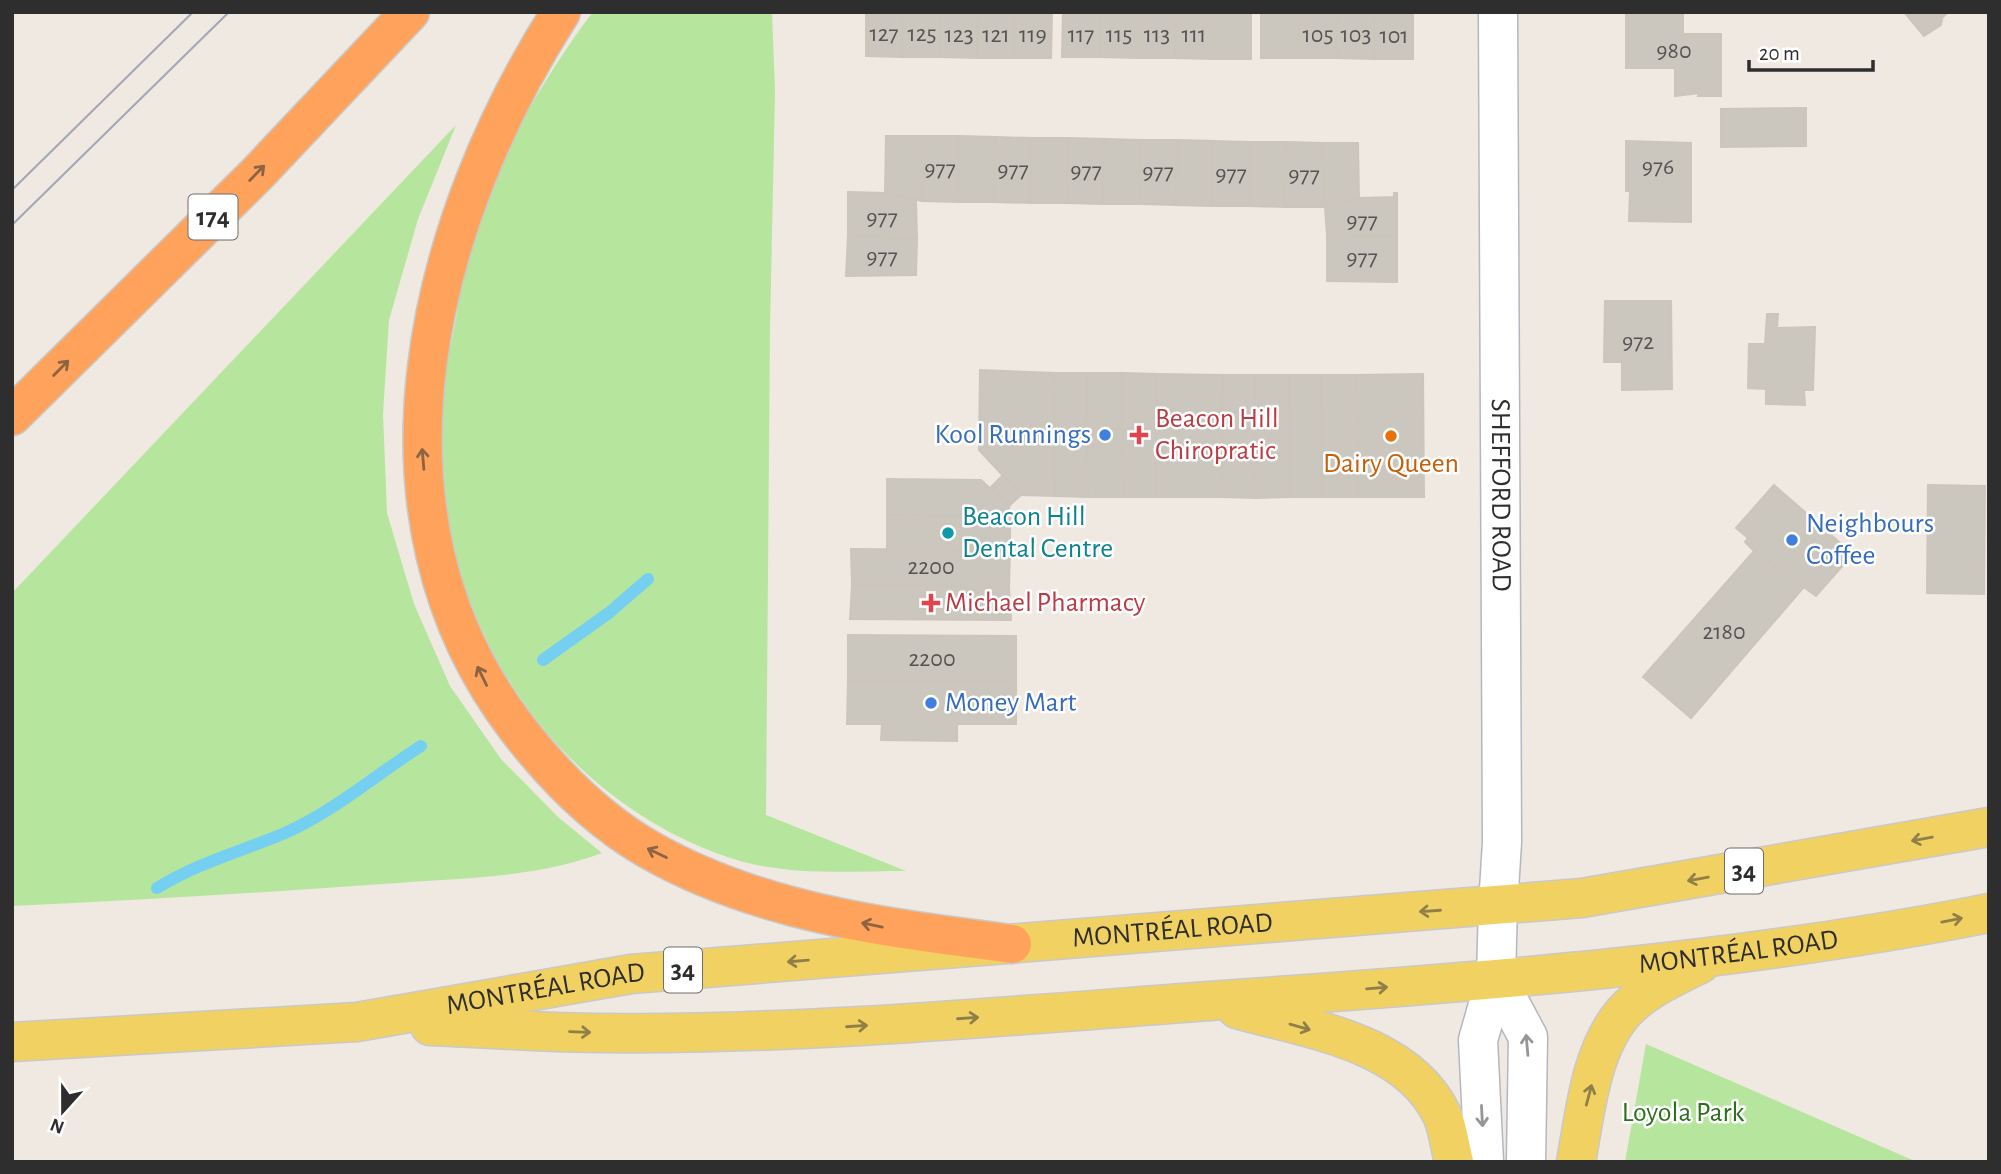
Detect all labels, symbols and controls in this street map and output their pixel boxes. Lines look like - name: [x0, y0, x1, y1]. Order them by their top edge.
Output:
- house number: 127: [869, 22, 899, 46]
- house number: 125: [907, 22, 937, 46]
- house number: 123: [944, 23, 974, 47]
- house number: 121: [982, 23, 1010, 47]
- house number: 119: [1019, 23, 1047, 47]
- house number: 117: [1068, 23, 1094, 47]
- house number: 115: [1106, 23, 1132, 47]
- house number: 113: [1144, 23, 1170, 47]
- house number: 111: [1182, 23, 1206, 47]
- house number: 105: [1303, 23, 1333, 47]
- house number: 103: [1341, 23, 1371, 47]
- house number: 101: [1379, 24, 1409, 48]
- scale bar: [1749, 28, 1873, 72]
- house number: 980: [1656, 39, 1692, 63]
- text: 20 m: [1759, 43, 1800, 64]
- house number: 976: [1642, 155, 1674, 179]
- house number: 977: [924, 157, 956, 181]
- house number: 977: [997, 158, 1029, 182]
- house number: 977: [1070, 159, 1102, 183]
- house number: 977: [1142, 160, 1174, 184]
- house number: 977: [1215, 162, 1247, 186]
- house number: 977: [1288, 163, 1320, 187]
- one-way arrow: [248, 165, 265, 182]
- road number: 174: [188, 194, 238, 240]
- house number: 977: [866, 206, 898, 230]
- house number: 977: [1346, 209, 1378, 233]
- house number: 977: [866, 245, 898, 269]
- house number: 977: [1346, 246, 1378, 270]
- house number: 972: [1622, 330, 1654, 354]
- one-way arrow: [52, 360, 69, 377]
- street label: SHEFFORD ROAD: [1486, 398, 1515, 592]
- place label: Beacon Hill Chiropratic: [1155, 405, 1279, 465]
- place label: Kool Runnings: [934, 421, 1091, 449]
- marker: Beacon Hill Chiropratic: [1129, 425, 1149, 445]
- marker: Kool Runnings: [1097, 427, 1113, 443]
- marker: Dairy Queen: [1383, 428, 1399, 444]
- one-way arrow: [416, 448, 429, 471]
- place label: Dairy Queen: [1323, 450, 1459, 478]
- place label: Beacon Hill Dental Centre: [962, 503, 1113, 563]
- place label: Neighbours Coffee: [1806, 510, 1934, 570]
- marker: Beacon Hill Dental Centre: [940, 525, 956, 541]
- marker: Neighbours Coffee: [1784, 532, 1800, 548]
- house number: 2200: [907, 555, 955, 579]
- place label: Michael Pharmacy: [945, 589, 1145, 617]
- marker: Michael Pharmacy: [923, 595, 939, 611]
- house number: 2180: [1702, 620, 1746, 644]
- house number: 2200: [908, 647, 956, 671]
- one-way arrow: [475, 666, 488, 687]
- place label: Money Mart: [945, 689, 1076, 717]
- marker: Money Mart: [923, 695, 939, 711]
- one-way arrow: [1911, 833, 1934, 846]
- one-way arrow: [647, 845, 668, 859]
- road number: 34: [1725, 848, 1763, 894]
- one-way arrow: [1687, 873, 1709, 886]
- one-way arrow: [1419, 905, 1442, 918]
- street label: MONTRÉAL ROAD: [1071, 909, 1274, 953]
- one-way arrow: [1940, 912, 1963, 926]
- one-way arrow: [861, 918, 884, 932]
- street label: MONTRÉAL ROAD: [1637, 926, 1840, 979]
- road number: 34: [664, 948, 702, 993]
- one-way arrow: [787, 955, 809, 968]
- street label: MONTRÉAL ROAD: [444, 959, 646, 1020]
- one-way arrow: [1365, 981, 1388, 994]
- one-way arrow: [956, 1011, 979, 1024]
- one-way arrow: [845, 1019, 868, 1032]
- one-way arrow: [1289, 1022, 1311, 1035]
- one-way arrow: [569, 1026, 592, 1039]
- one-way arrow: [1520, 1034, 1533, 1057]
- north arrow: [28, 1076, 98, 1146]
- one-way arrow: [1584, 1084, 1597, 1106]
- park label: Loyola Park: [1622, 1099, 1745, 1127]
- one-way arrow: [1475, 1104, 1488, 1127]
- text: N: [48, 1114, 67, 1137]

